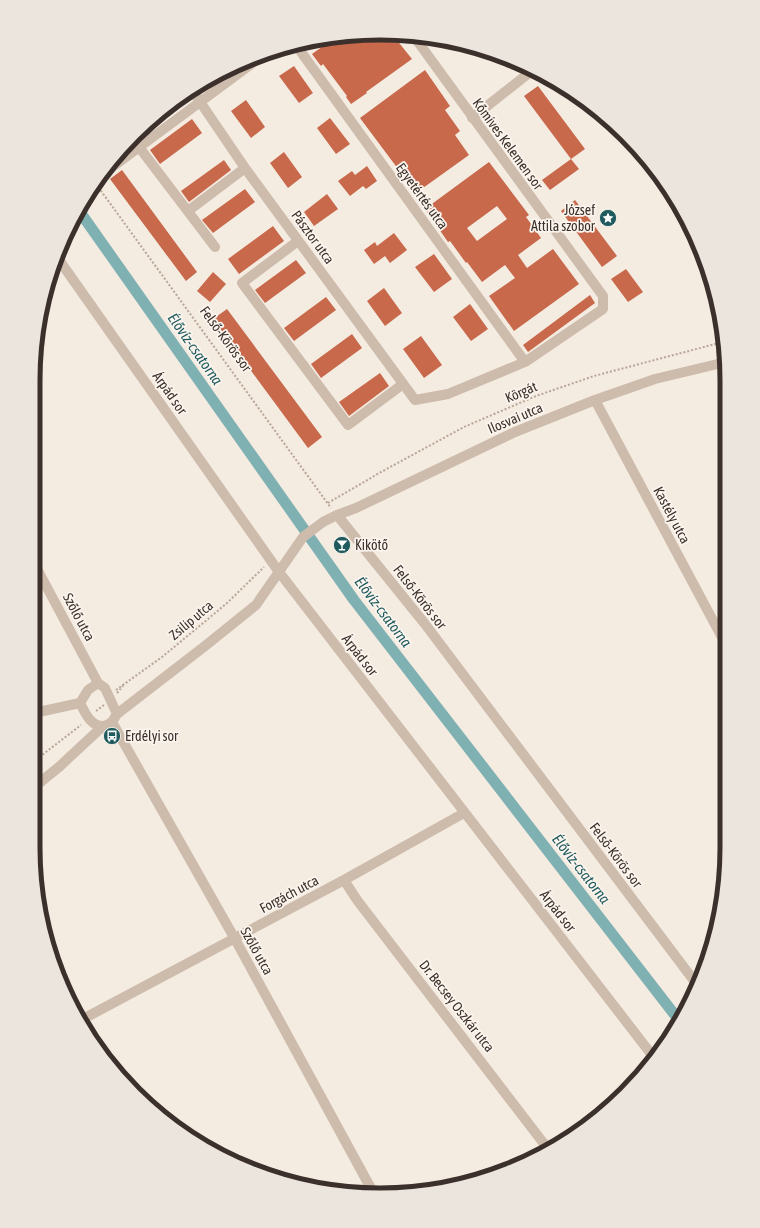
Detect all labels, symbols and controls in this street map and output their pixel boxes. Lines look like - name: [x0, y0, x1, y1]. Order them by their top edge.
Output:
- street label: Kőmíves Kelemen sor: [470, 95, 547, 193]
- street label: Egyetértés utca: [393, 160, 451, 232]
- place label: József Attila szobor: [531, 202, 596, 234]
- street label: Pásztor utca: [288, 207, 338, 267]
- place icon: József Attila szobor: [598, 208, 618, 228]
- street label: Felső-Körös sor: [197, 303, 256, 375]
- water label: Élővíz-csatorna: [164, 310, 226, 388]
- street label: Árpád sor: [150, 369, 191, 418]
- street label: Körgát: [503, 378, 539, 406]
- street label: Ilosvai utca: [485, 399, 545, 437]
- street label: Kastély utca: [650, 484, 694, 546]
- bar icon: Kikötő: [332, 535, 352, 555]
- place label: Kikötő: [355, 537, 388, 553]
- street label: Felső-Körös sor: [390, 562, 450, 633]
- water label: Élővíz-csatorna: [351, 573, 415, 650]
- street label: Szőlő utca: [60, 590, 98, 644]
- street label: Zsilip utca: [166, 597, 216, 643]
- street label: Árpád sor: [339, 631, 382, 680]
- bus stop icon: Erdélyi sor: [102, 726, 122, 746]
- place label: Erdélyi sor: [125, 728, 179, 744]
- street label: Felső-Körös sor: [586, 820, 646, 891]
- water label: Élővíz-csatorna: [549, 831, 614, 907]
- street label: Forgách utca: [257, 872, 321, 916]
- street label: Árpád sor: [537, 887, 580, 936]
- street label: Szőlő utca: [237, 924, 277, 978]
- street label: Dr. Becsey Oszkár utca: [416, 957, 498, 1055]

